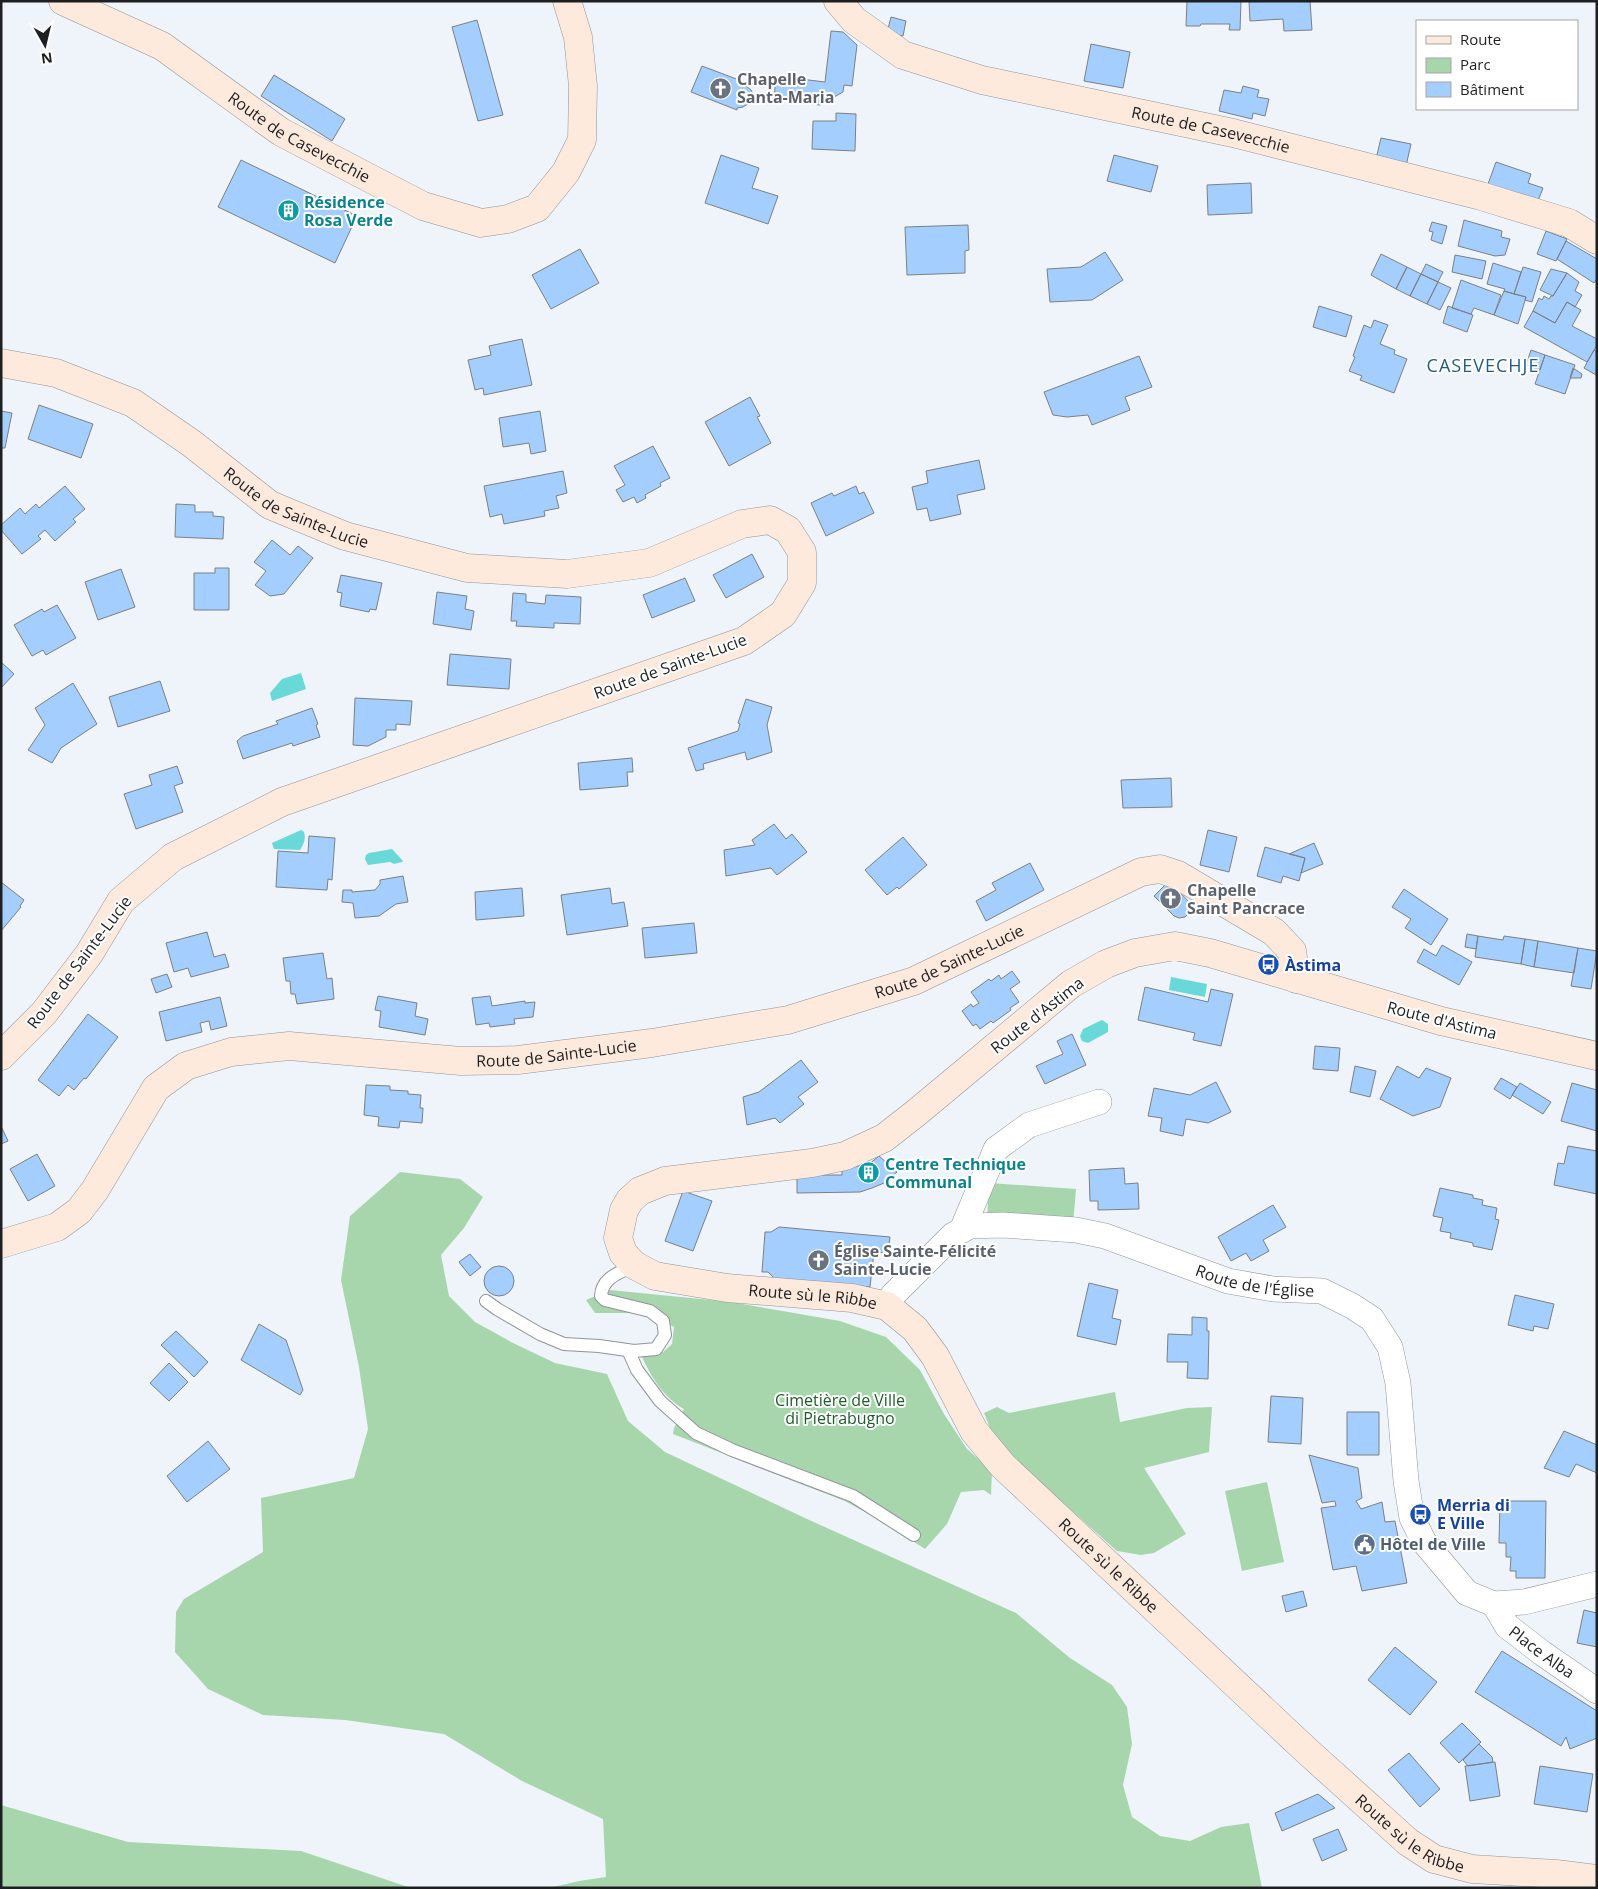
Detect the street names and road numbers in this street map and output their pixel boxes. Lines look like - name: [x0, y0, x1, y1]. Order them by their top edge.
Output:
- street label: Route de Casevecchie: [224, 86, 374, 188]
- street label: Route de Casevecchie: [1130, 101, 1292, 158]
- street label: Route de Sainte-Lucie: [219, 462, 371, 553]
- street label: Route de Sainte-Lucie: [590, 628, 750, 704]
- street label: Route de Sainte-Lucie: [22, 891, 136, 1033]
- street label: Route de Sainte-Lucie: [872, 919, 1027, 1004]
- street label: Route d'Astima: [986, 972, 1088, 1058]
- street label: Route d'Astima: [1385, 996, 1499, 1044]
- street label: Route de Sainte-Lucie: [476, 1034, 638, 1072]
- street label: Route de l'Église: [1192, 1259, 1315, 1302]
- street label: Route sù le Ribbe: [748, 1279, 879, 1314]
- street label: Route sù le Ribbe: [1054, 1513, 1164, 1618]
- street label: Place Alba: [1505, 1621, 1579, 1683]
- street label: Route sù le Ribbe: [1351, 1789, 1467, 1878]

